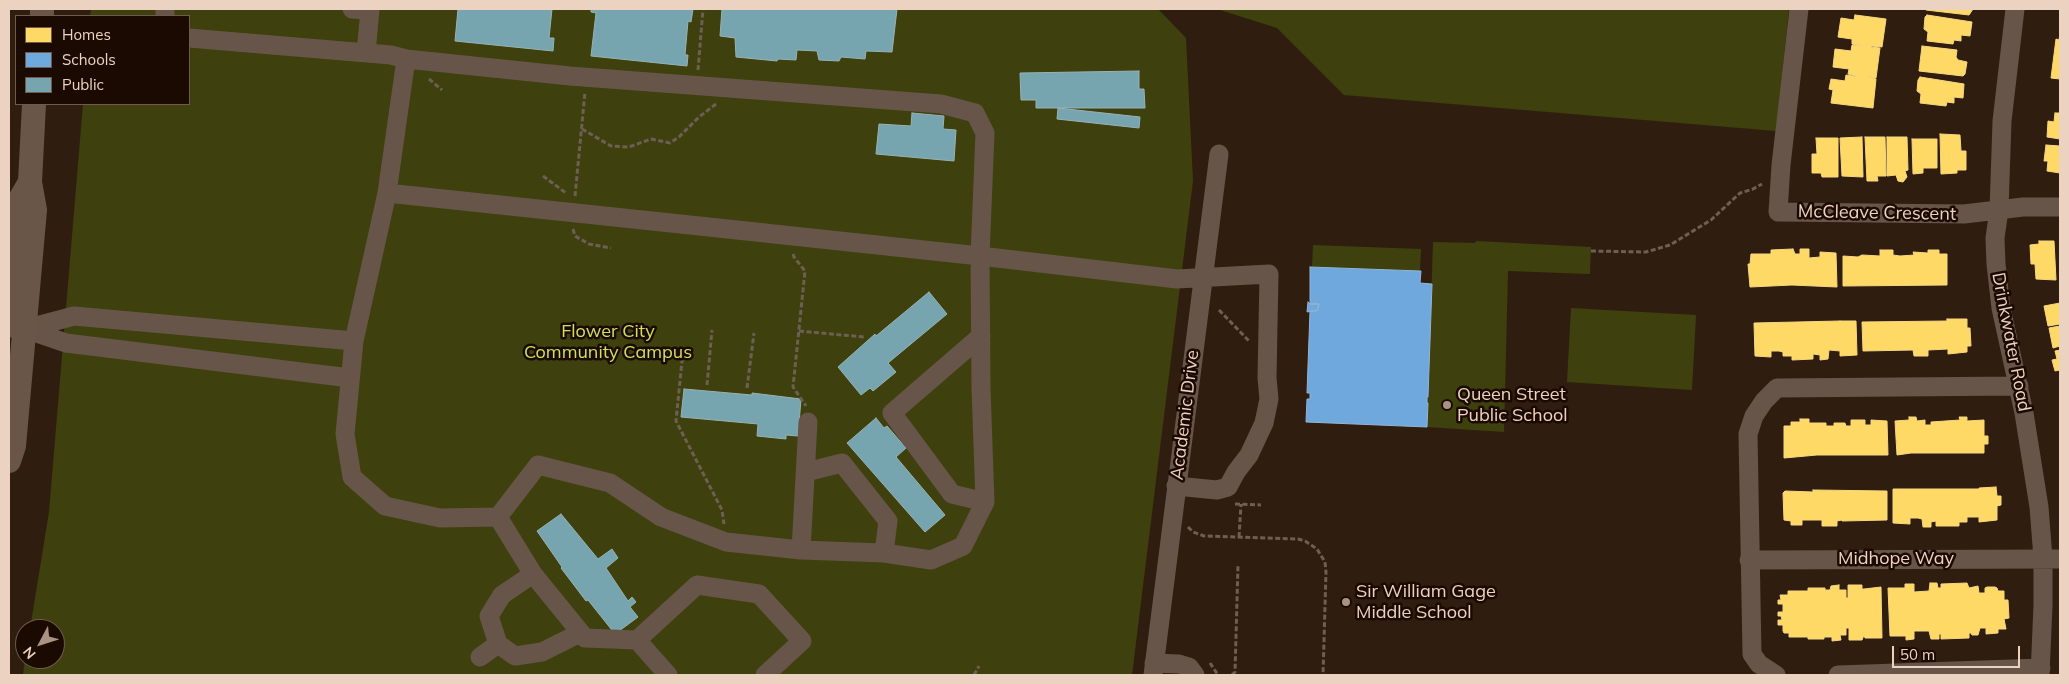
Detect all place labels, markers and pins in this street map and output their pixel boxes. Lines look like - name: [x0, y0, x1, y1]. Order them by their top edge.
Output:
- place label: Queen Street Public School: [1457, 384, 1567, 426]
- marker: Queen Street Public School: [1441, 399, 1453, 411]
- place label: Sir William Gage Middle School: [1356, 581, 1496, 624]
- marker: Sir William Gage Middle School: [1340, 596, 1352, 608]

